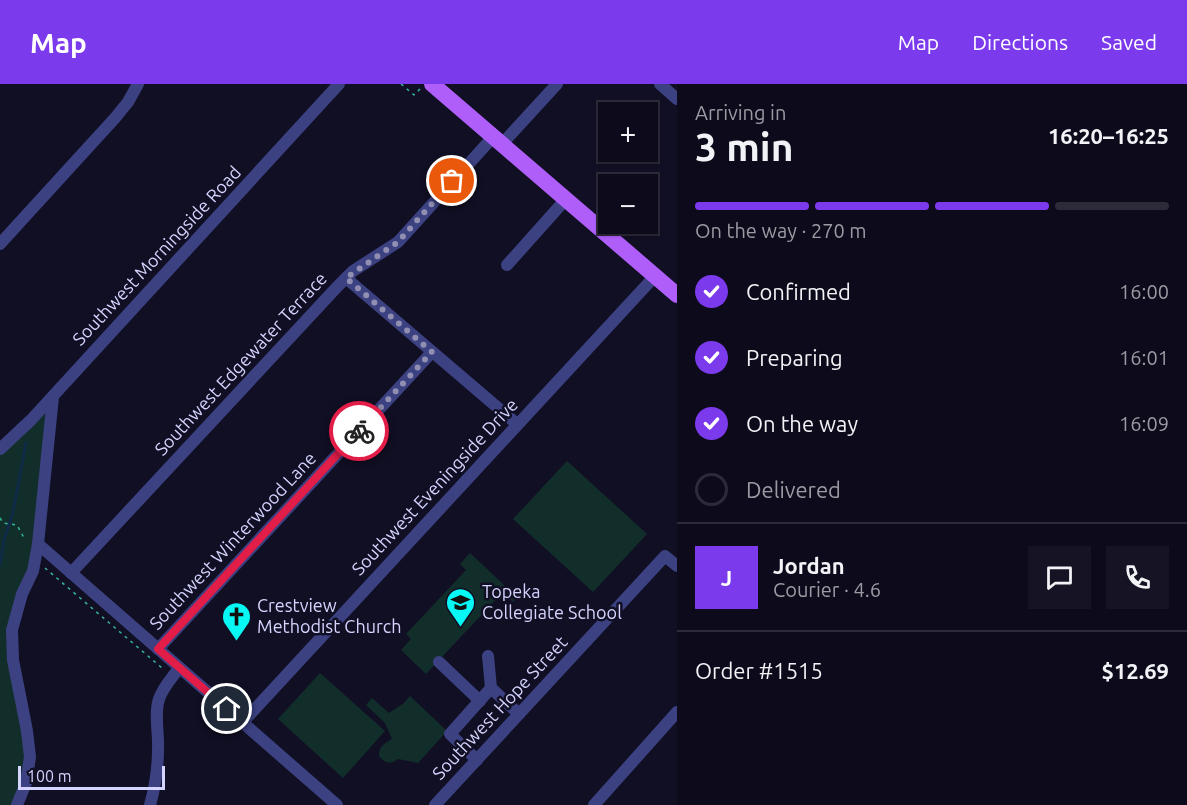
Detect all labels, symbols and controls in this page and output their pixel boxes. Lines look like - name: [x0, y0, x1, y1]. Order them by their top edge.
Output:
- text: Map: [30, 27, 87, 58]
- text: Map: [898, 30, 939, 54]
- text: Directions: [972, 30, 1068, 54]
- text: Saved: [1101, 30, 1157, 54]
- text: Arriving in: [695, 101, 786, 124]
- map controls: [598, 102, 658, 234]
- button: +: [598, 102, 658, 162]
- text: 16:20–16:25: [1048, 123, 1169, 148]
- text: 3 min: [695, 125, 794, 168]
- pin: [426, 155, 477, 206]
- street label: Southwest Morningside Road: [68, 162, 244, 349]
- icon: bag: [435, 164, 468, 197]
- button: −: [598, 174, 658, 234]
- text: On the way · 270 m: [695, 219, 867, 242]
- street label: Southwest Edgewater Terrace: [150, 268, 330, 459]
- icon: check: [695, 275, 728, 308]
- text: Confirmed: [746, 279, 851, 304]
- text: 16:00: [1119, 280, 1169, 303]
- icon: check: [695, 341, 728, 374]
- text: Preparing: [746, 345, 843, 370]
- text: 16:01: [1119, 346, 1169, 369]
- street label: Southwest Eveningside Drive: [347, 394, 521, 579]
- courier: [329, 401, 389, 461]
- icon: check: [695, 407, 728, 440]
- text: On the way: [746, 411, 858, 436]
- text: 16:09: [1119, 412, 1169, 435]
- icon: bike: [343, 415, 376, 448]
- street label: Southwest Winterwood Lane: [145, 448, 320, 633]
- text: Delivered: [746, 477, 841, 502]
- button: chat: [1028, 546, 1091, 609]
- button: phone: [1106, 546, 1169, 609]
- text: Jordan: [773, 553, 845, 578]
- text: J: [721, 565, 732, 590]
- text: Courier · 4.6: [773, 578, 881, 601]
- place label: Topeka Collegiate School: [482, 581, 622, 622]
- school or university icon: Topeka Collegiate School: [445, 586, 477, 628]
- place label: Crestview Methodist Church: [257, 595, 401, 636]
- church icon: Crestview Methodist Church: [220, 600, 252, 642]
- street label: Southwest Hope Street: [428, 632, 571, 783]
- text: Order #1515: [695, 658, 823, 683]
- text: $12.69: [1102, 658, 1169, 683]
- pin: [201, 683, 252, 734]
- icon: home: [210, 692, 243, 725]
- scale bar: [18, 763, 165, 790]
- text: 100 m: [27, 767, 72, 785]

